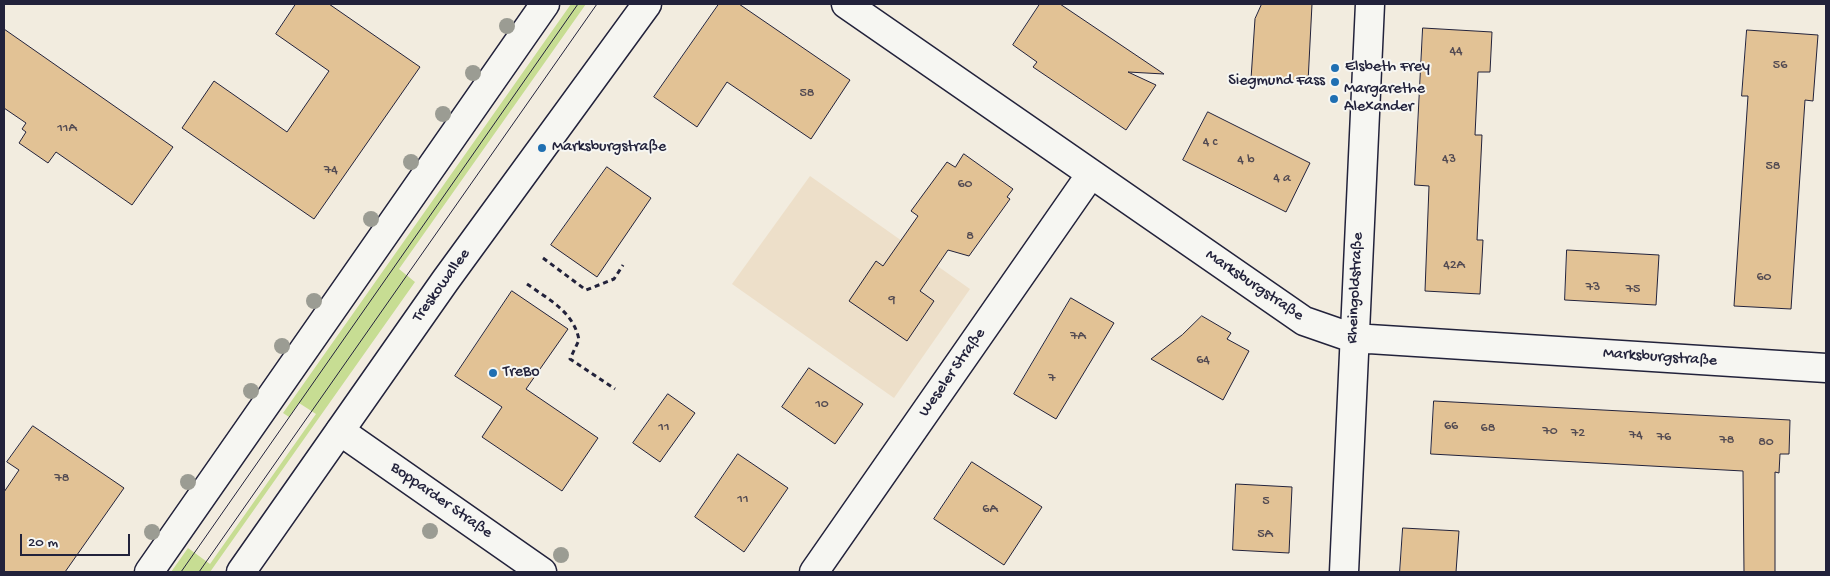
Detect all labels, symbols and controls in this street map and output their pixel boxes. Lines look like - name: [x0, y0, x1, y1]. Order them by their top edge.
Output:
- house number: 44: [1449, 44, 1463, 60]
- place label: Elsbeth Frey: [1345, 58, 1430, 78]
- house number: 56: [1773, 58, 1787, 74]
- marker: Elsbeth Frey: [1329, 62, 1341, 74]
- place label: Siegmund Fass: [1228, 72, 1325, 92]
- marker: Siegmund Fass: [1329, 76, 1341, 88]
- place label: Margarethe Alexander: [1344, 80, 1425, 118]
- house number: 58: [799, 86, 815, 102]
- marker: Margarethe Alexander: [1328, 93, 1340, 105]
- house number: 11A: [57, 121, 77, 137]
- house number: 4 c: [1203, 135, 1217, 151]
- place label: Marksburgstraße: [552, 138, 666, 158]
- marker: Marksburgstraße: [536, 142, 548, 154]
- house number: 43: [1442, 152, 1456, 168]
- house number: 4 b: [1237, 153, 1255, 169]
- house number: 58: [1765, 159, 1781, 175]
- house number: 74: [324, 163, 338, 179]
- house number: 4 a: [1273, 171, 1291, 187]
- house number: 60: [957, 177, 973, 193]
- house number: 8: [966, 229, 974, 245]
- street label: Rheingoldstraße: [1343, 232, 1369, 344]
- street label: Treskowallee: [409, 245, 475, 327]
- street label: Marksburgstraße: [1201, 246, 1307, 326]
- house number: 42A: [1443, 258, 1465, 274]
- house number: 60: [1756, 270, 1772, 286]
- house number: 73: [1586, 280, 1600, 296]
- house number: 75: [1626, 282, 1640, 298]
- house number: 9: [888, 293, 896, 309]
- street label: Weseler Straße: [915, 325, 991, 421]
- house number: 7A: [1070, 329, 1086, 345]
- street label: Marksburgstraße: [1602, 344, 1718, 372]
- house number: 64: [1196, 353, 1210, 369]
- place label: TreBo: [503, 363, 540, 383]
- marker: TreBo: [487, 367, 499, 379]
- house number: 7: [1048, 371, 1056, 387]
- house number: 10: [815, 397, 829, 413]
- house number: 66: [1444, 419, 1458, 435]
- house number: 11: [658, 420, 670, 436]
- house number: 68: [1481, 421, 1495, 437]
- house number: 70: [1542, 424, 1558, 440]
- house number: 72: [1571, 426, 1585, 442]
- house number: 74: [1629, 428, 1643, 444]
- house number: 76: [1657, 430, 1671, 446]
- house number: 78: [1720, 433, 1734, 449]
- house number: 80: [1758, 435, 1774, 451]
- street label: Bopparder Straße: [386, 459, 496, 543]
- house number: 78: [55, 471, 69, 487]
- house number: 11: [737, 492, 749, 508]
- house number: 5: [1262, 494, 1270, 510]
- house number: 6A: [982, 502, 998, 518]
- scale bar: [22, 524, 132, 556]
- house number: 5A: [1257, 527, 1273, 543]
- text: 20 m: [28, 534, 58, 552]

